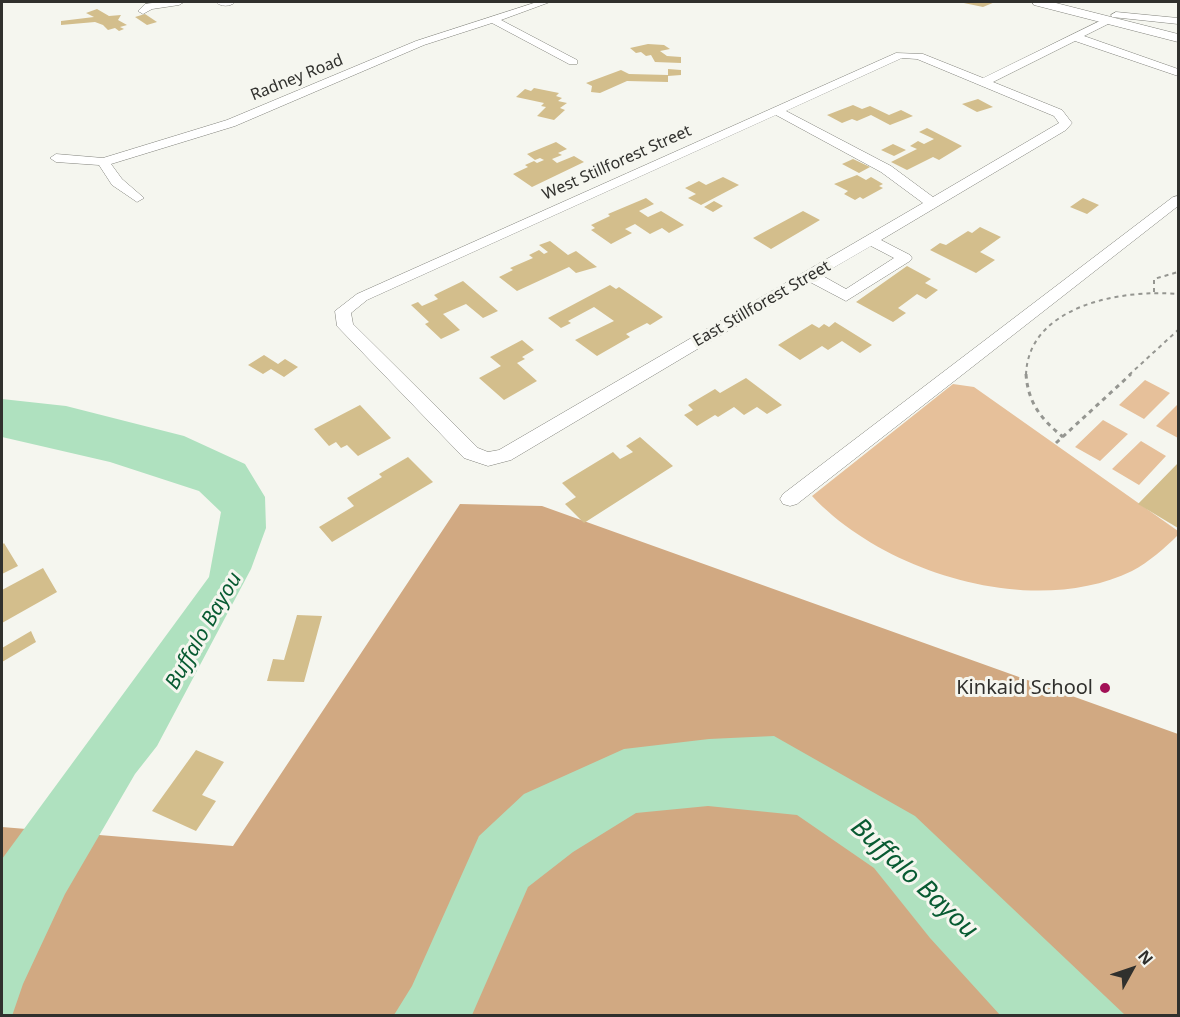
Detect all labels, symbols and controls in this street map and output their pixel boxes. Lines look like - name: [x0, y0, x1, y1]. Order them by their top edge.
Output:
- street label: Radney Road: [248, 51, 346, 105]
- street label: West Stillforest Street: [540, 122, 694, 204]
- street label: East Stillforest Street: [690, 257, 834, 351]
- water label: Buffalo Bayou: [160, 568, 248, 694]
- place label: Kinkaid School: [956, 676, 1093, 700]
- marker: Kinkaid School: [1098, 681, 1112, 695]
- water label: Buffalo Bayou: [844, 812, 984, 946]
- north arrow: [1102, 939, 1162, 999]
- text: N: [1133, 945, 1158, 969]

